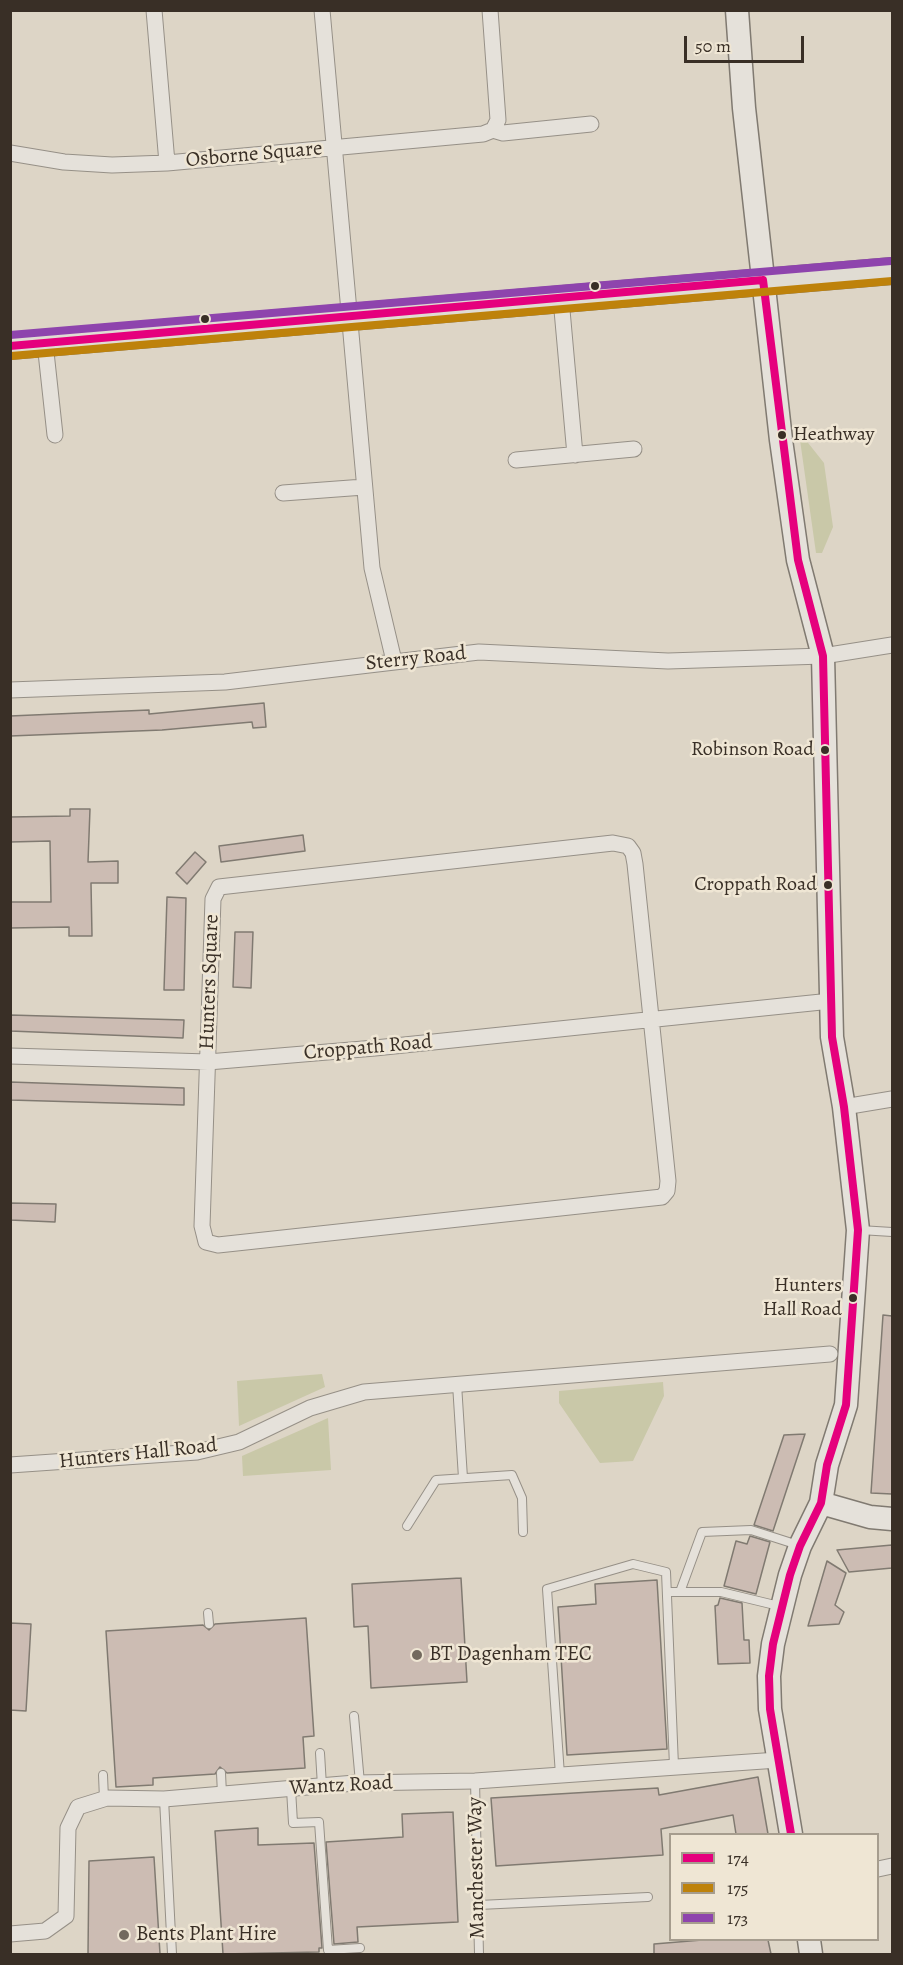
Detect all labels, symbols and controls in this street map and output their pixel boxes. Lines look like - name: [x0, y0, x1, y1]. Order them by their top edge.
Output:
- scale bar: [687, 24, 807, 62]
- text: 50 m: [695, 34, 731, 58]
- street label: Osborne Square: [185, 136, 323, 174]
- unlabelled marker: [589, 280, 601, 292]
- unlabelled marker: [199, 313, 211, 325]
- place label: Heathway: [793, 423, 874, 447]
- marker: Heathway: [776, 429, 788, 441]
- street label: Sterry Road: [364, 641, 468, 677]
- place label: Robinson Road: [691, 738, 814, 762]
- marker: Robinson Road: [819, 744, 831, 756]
- place label: Croppath Road: [694, 873, 817, 897]
- marker: Croppath Road: [822, 879, 834, 891]
- street label: Hunters Square: [195, 914, 225, 1050]
- street label: Croppath Road: [303, 1030, 433, 1066]
- place label: Hunters Hall Road: [763, 1274, 842, 1321]
- marker: Hunters Hall Road: [847, 1292, 859, 1304]
- street label: Hunters Hall Road: [58, 1433, 218, 1475]
- place label: BT Dagenham TEC: [429, 1642, 592, 1668]
- marker: BT Dagenham TEC: [410, 1648, 424, 1662]
- street label: Wantz Road: [289, 1771, 393, 1801]
- street label: Manchester Way: [463, 1797, 491, 1939]
- legend: [669, 1833, 879, 1941]
- text: 174: [727, 1846, 749, 1870]
- text: 175: [727, 1876, 748, 1900]
- text: 173: [727, 1906, 748, 1930]
- place label: Bents Plant Hire: [136, 1922, 277, 1948]
- marker: Bents Plant Hire: [117, 1928, 131, 1942]

